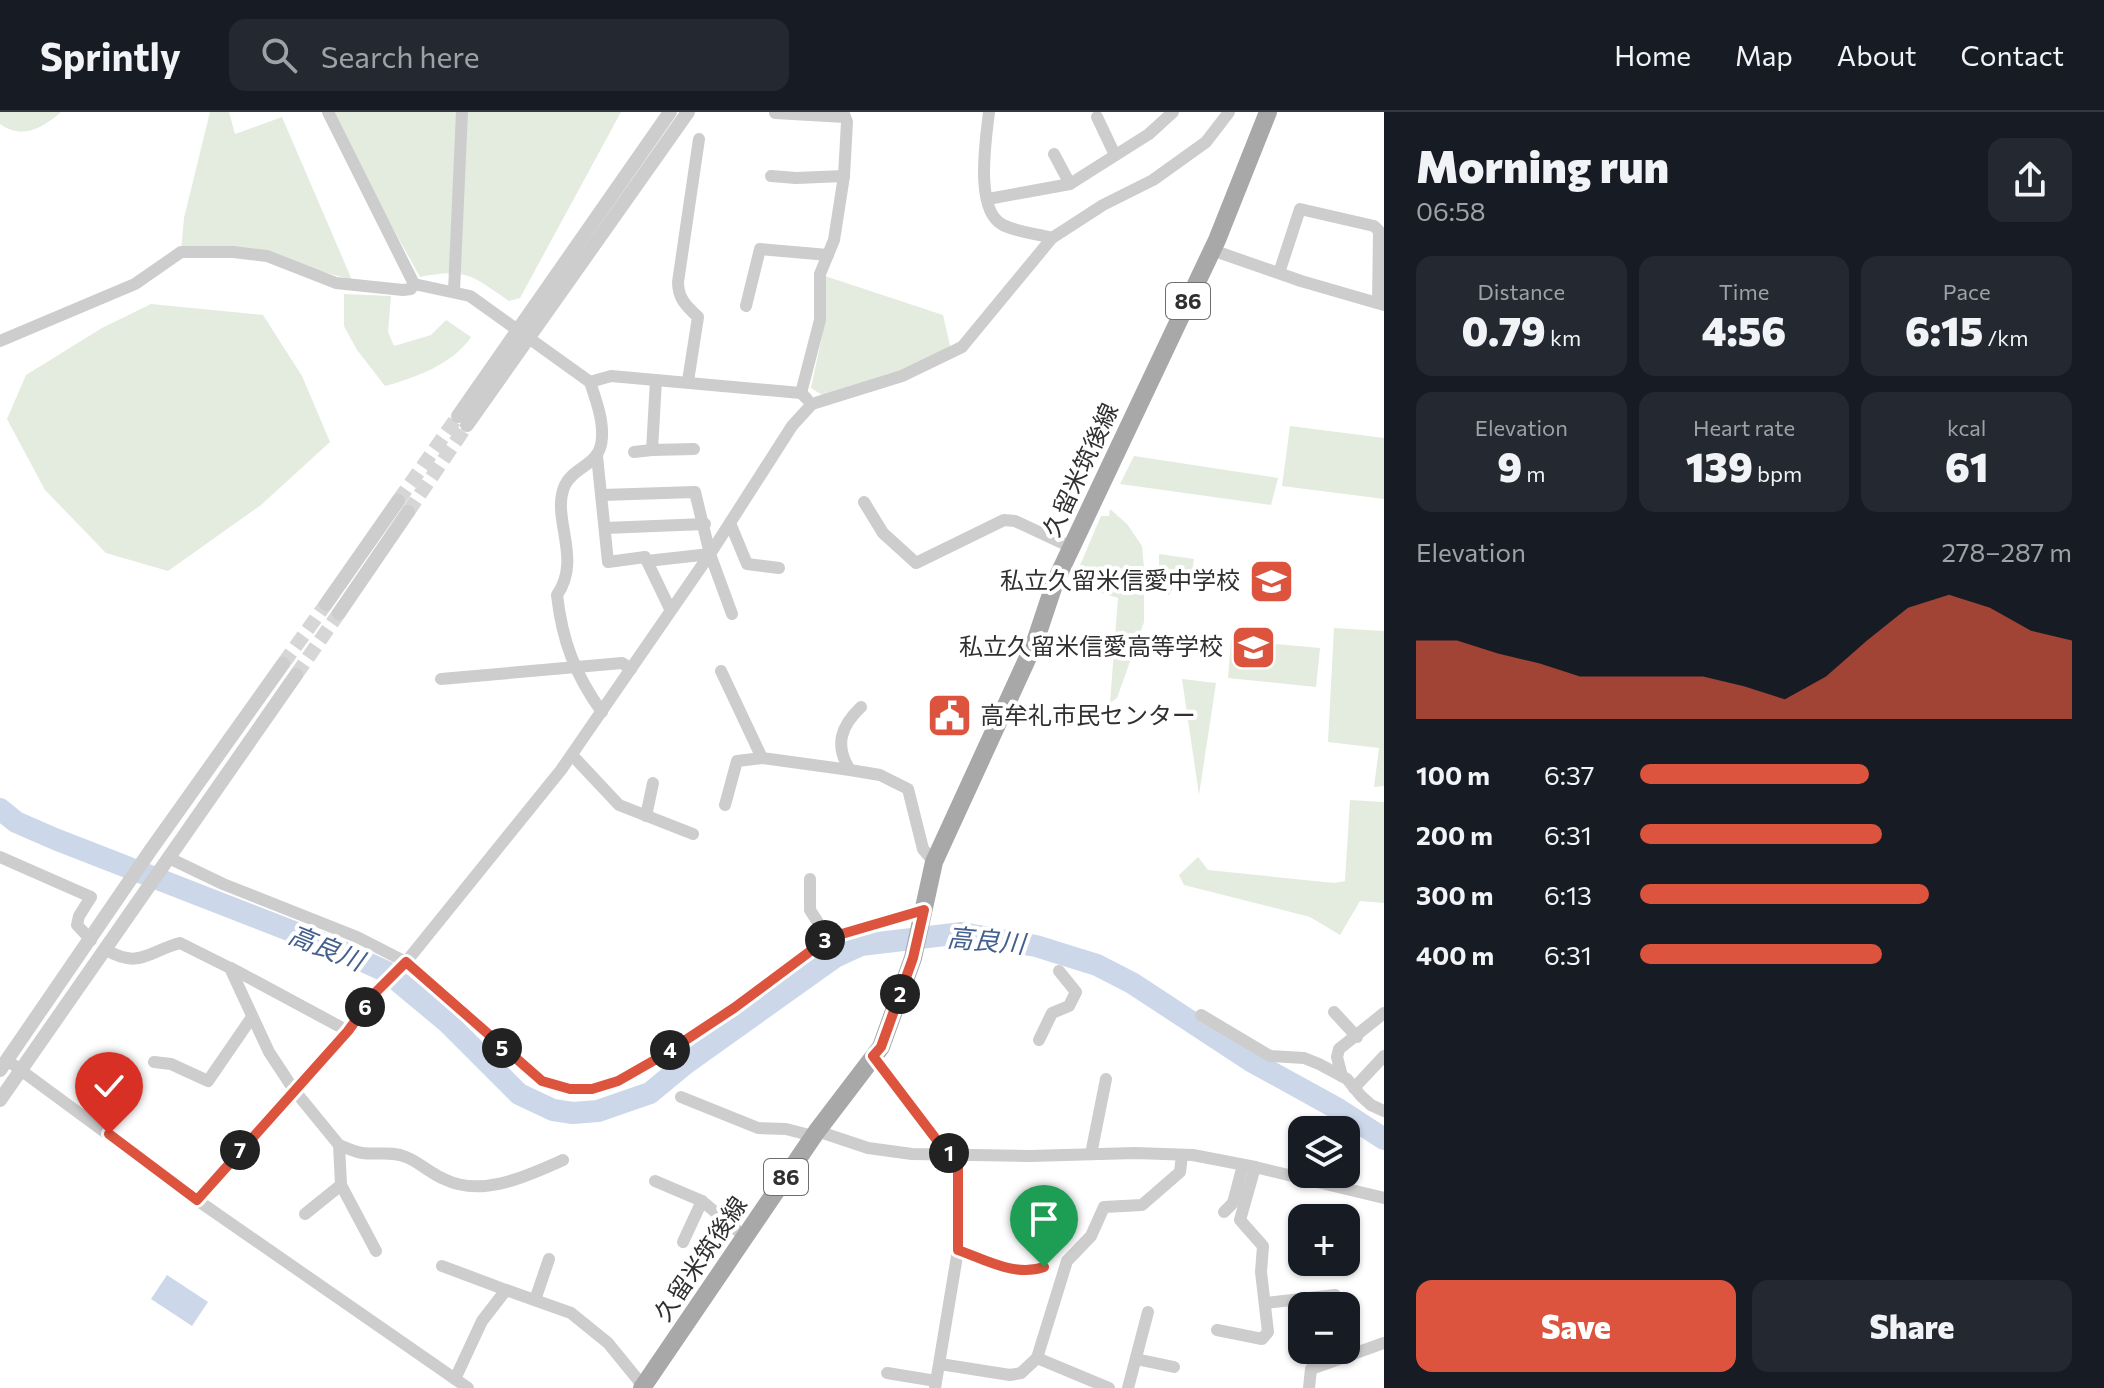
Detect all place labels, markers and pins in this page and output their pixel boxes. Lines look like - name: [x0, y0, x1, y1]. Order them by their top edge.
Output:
- school or university icon: 私立久留米信愛中学校: [1247, 557, 1295, 605]
- place label: 私立久留米信愛中学校: [1000, 565, 1240, 594]
- school or university icon: 私立久留米信愛高等学校: [1230, 623, 1278, 671]
- place label: 私立久留米信愛高等学校: [959, 631, 1223, 660]
- public building icon: 高牟礼市民センター: [925, 692, 973, 740]
- place label: 高牟礼市民センター: [980, 700, 1196, 729]
- pin: 3: [805, 920, 845, 960]
- pin: 2: [880, 974, 920, 1014]
- pin: 6: [345, 987, 385, 1027]
- pin: 5: [482, 1028, 522, 1068]
- pin: 4: [650, 1030, 690, 1070]
- pin: [75, 1052, 143, 1134]
- pin: 7: [220, 1130, 260, 1170]
- pin: 1: [929, 1133, 969, 1173]
- pin: [1010, 1185, 1078, 1267]

